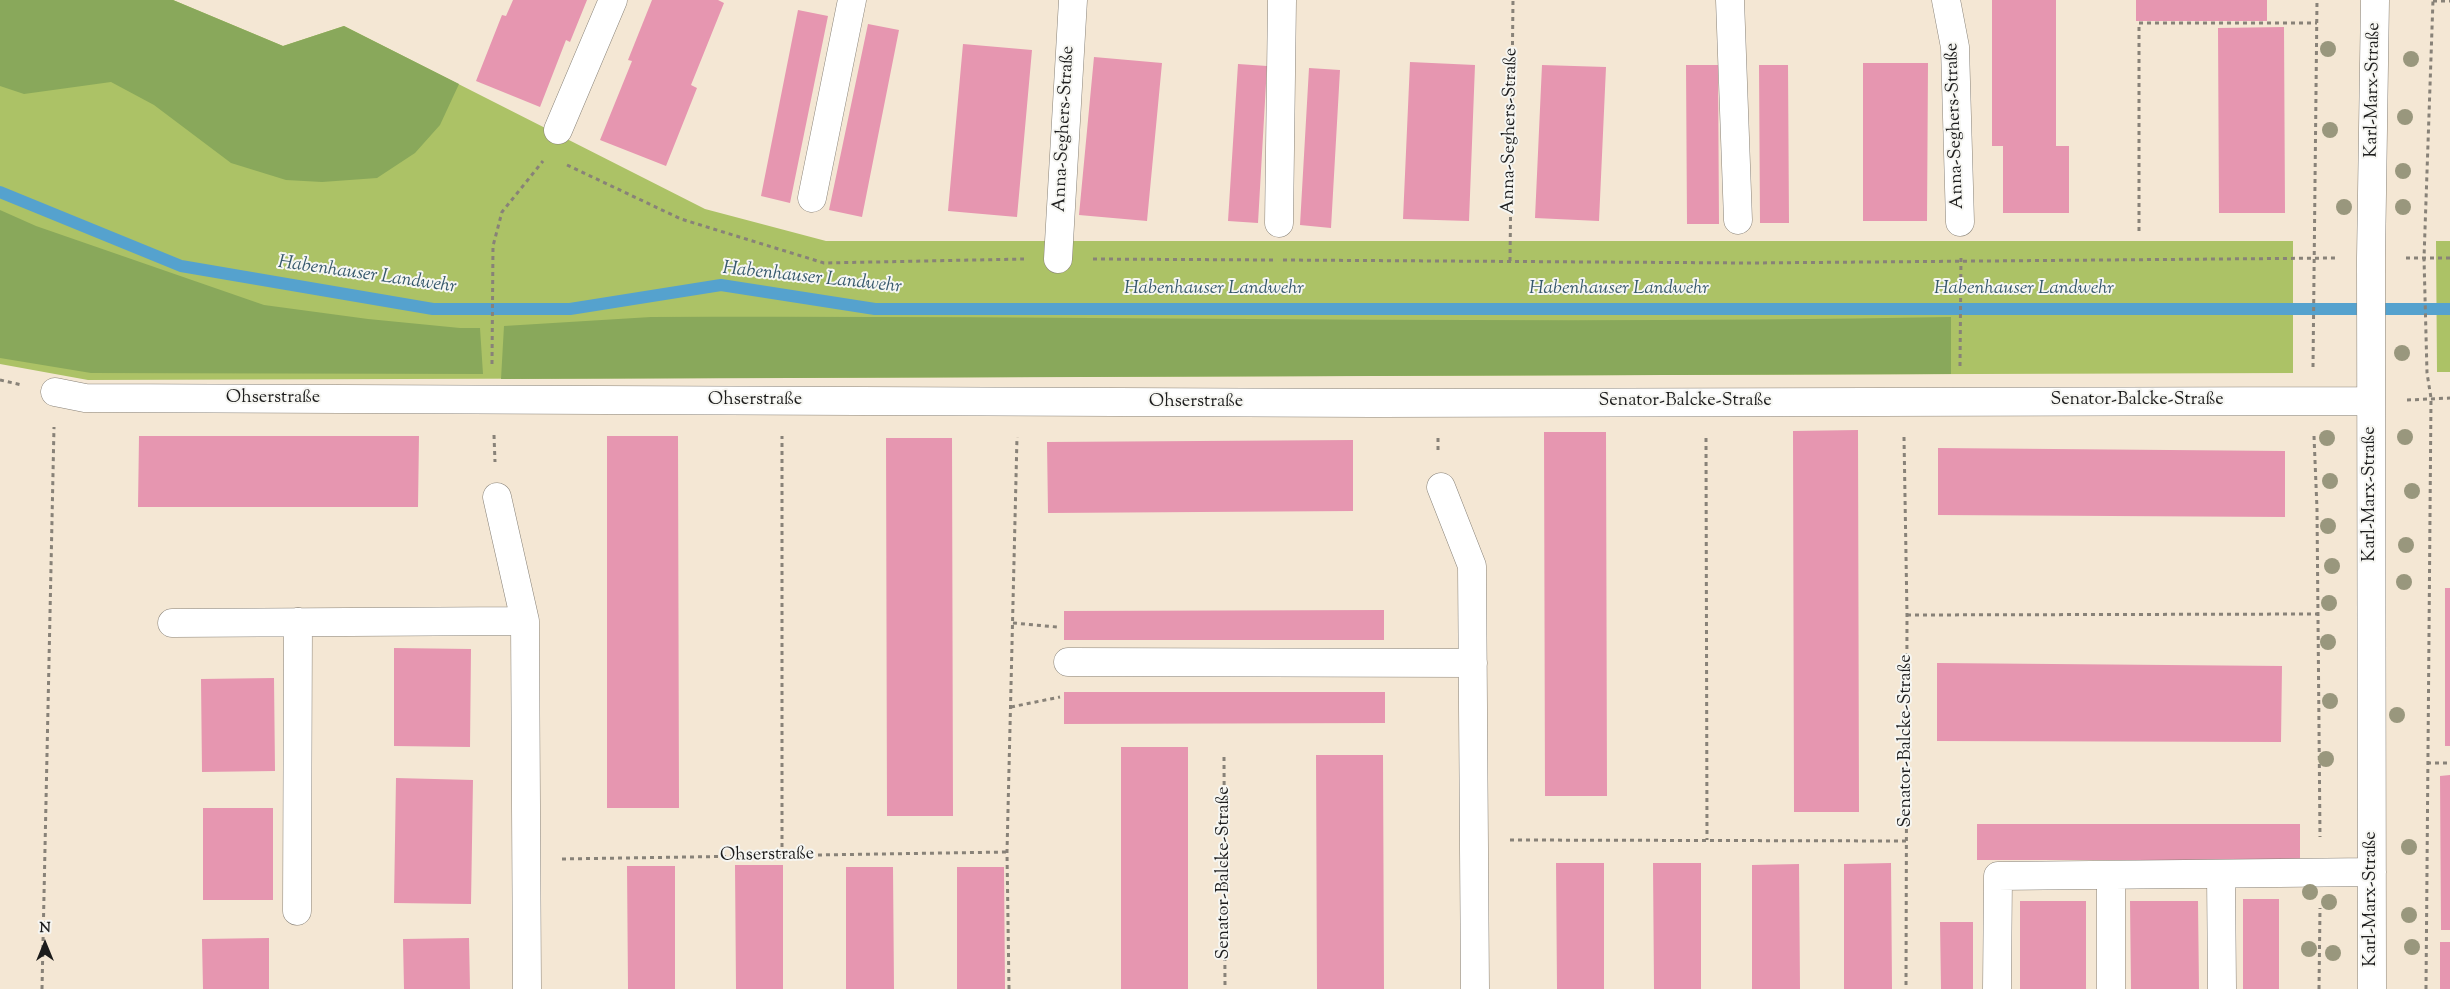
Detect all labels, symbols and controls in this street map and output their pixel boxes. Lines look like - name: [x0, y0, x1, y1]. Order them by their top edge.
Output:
- street label: Karl-Marx-Straße: [2362, 22, 2386, 158]
- street label: Anna-Seghers-Straße: [1942, 42, 1970, 210]
- street label: Anna-Seghers-Straße: [1050, 45, 1080, 213]
- street label: Anna-Seghers-Straße: [1499, 48, 1523, 214]
- water label: Habenhauser Landwehr: [276, 252, 458, 300]
- water label: Habenhauser Landwehr: [721, 258, 903, 300]
- water label: Habenhauser Landwehr: [1124, 279, 1304, 301]
- water label: Habenhauser Landwehr: [1529, 279, 1709, 301]
- water label: Habenhauser Landwehr: [1934, 279, 2114, 301]
- street label: Ohserstraße: [226, 388, 320, 410]
- street label: Ohserstraße: [708, 390, 802, 412]
- street label: Senator-Balcke-Straße: [2050, 390, 2224, 412]
- street label: Senator-Balcke-Straße: [1598, 391, 1772, 413]
- street label: Ohserstraße: [1149, 392, 1243, 414]
- street label: Karl-Marx-Straße: [2360, 426, 2382, 562]
- street label: Senator-Balcke-Straße: [1896, 654, 1918, 828]
- street label: Senator-Balcke-Straße: [1214, 786, 1236, 960]
- street label: Karl-Marx-Straße: [2361, 831, 2383, 967]
- street label: Ohserstraße: [720, 844, 814, 868]
- north arrow: [20, 919, 70, 969]
- text: N: [39, 919, 51, 939]

